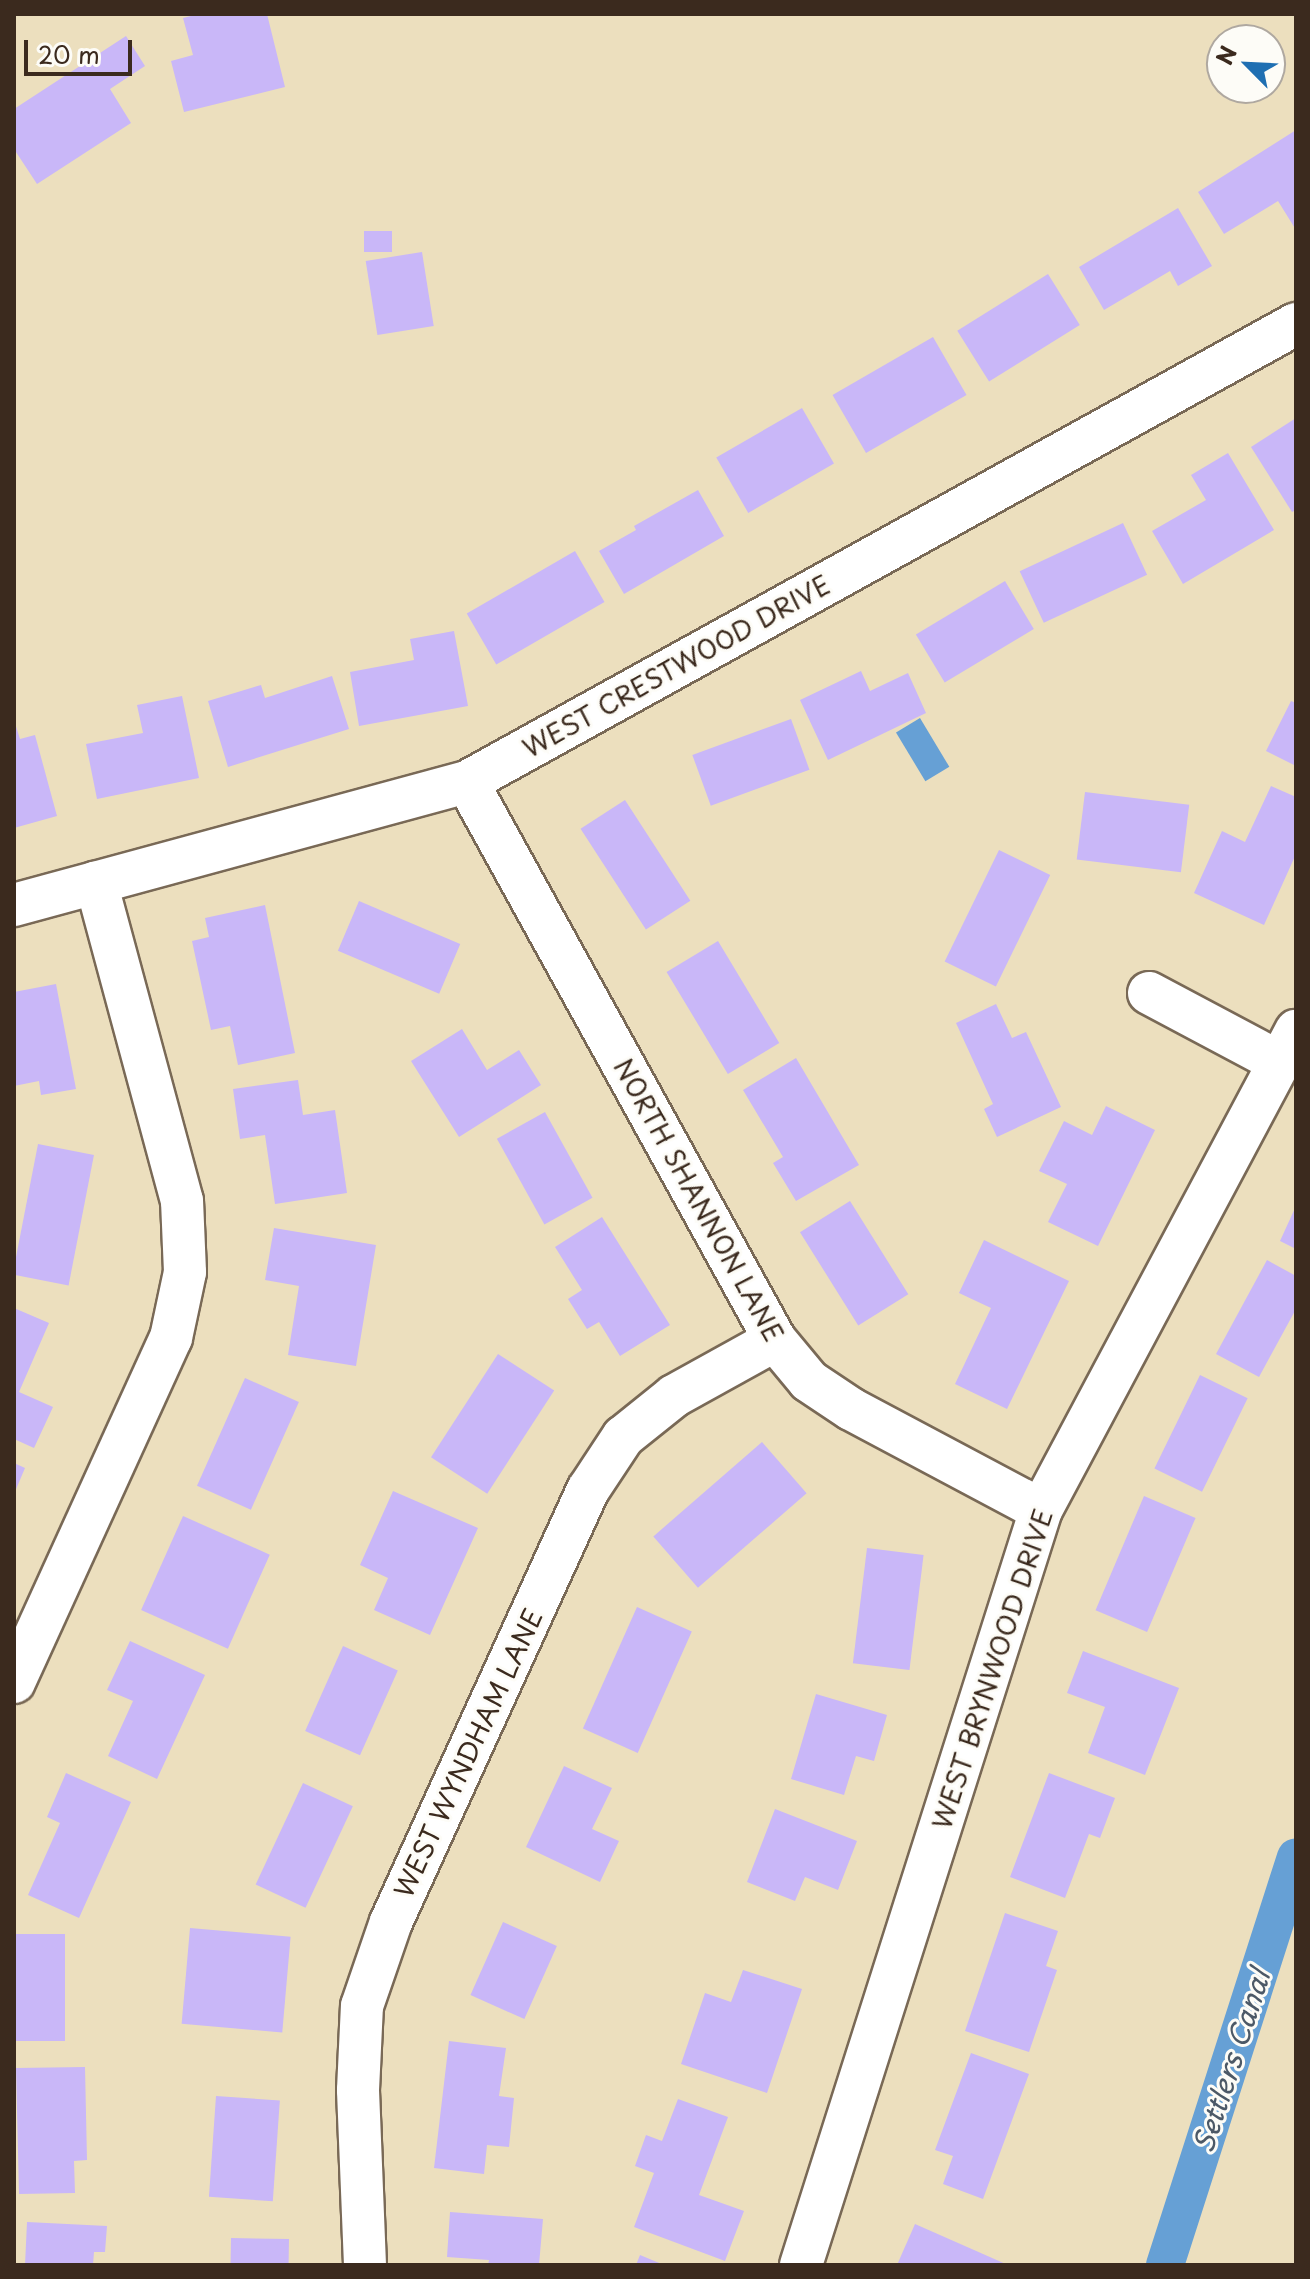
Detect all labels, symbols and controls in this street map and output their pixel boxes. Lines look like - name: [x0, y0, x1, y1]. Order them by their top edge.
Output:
- scale bar: [28, 24, 136, 74]
- north arrow: [1206, 24, 1286, 104]
- text: 20 m: [38, 36, 100, 72]
- text: N: [1207, 40, 1244, 70]
- street label: WEST CRESTWOOD DRIVE: [515, 567, 837, 765]
- street label: NORTH SHANNON LANE: [607, 1051, 791, 1349]
- street label: WEST BRYNWOOD DRIVE: [926, 1506, 1058, 1832]
- street label: WEST WYNDHAM LANE: [388, 1604, 548, 1902]
- water label: Settlers Canal: [1186, 1966, 1276, 2156]

